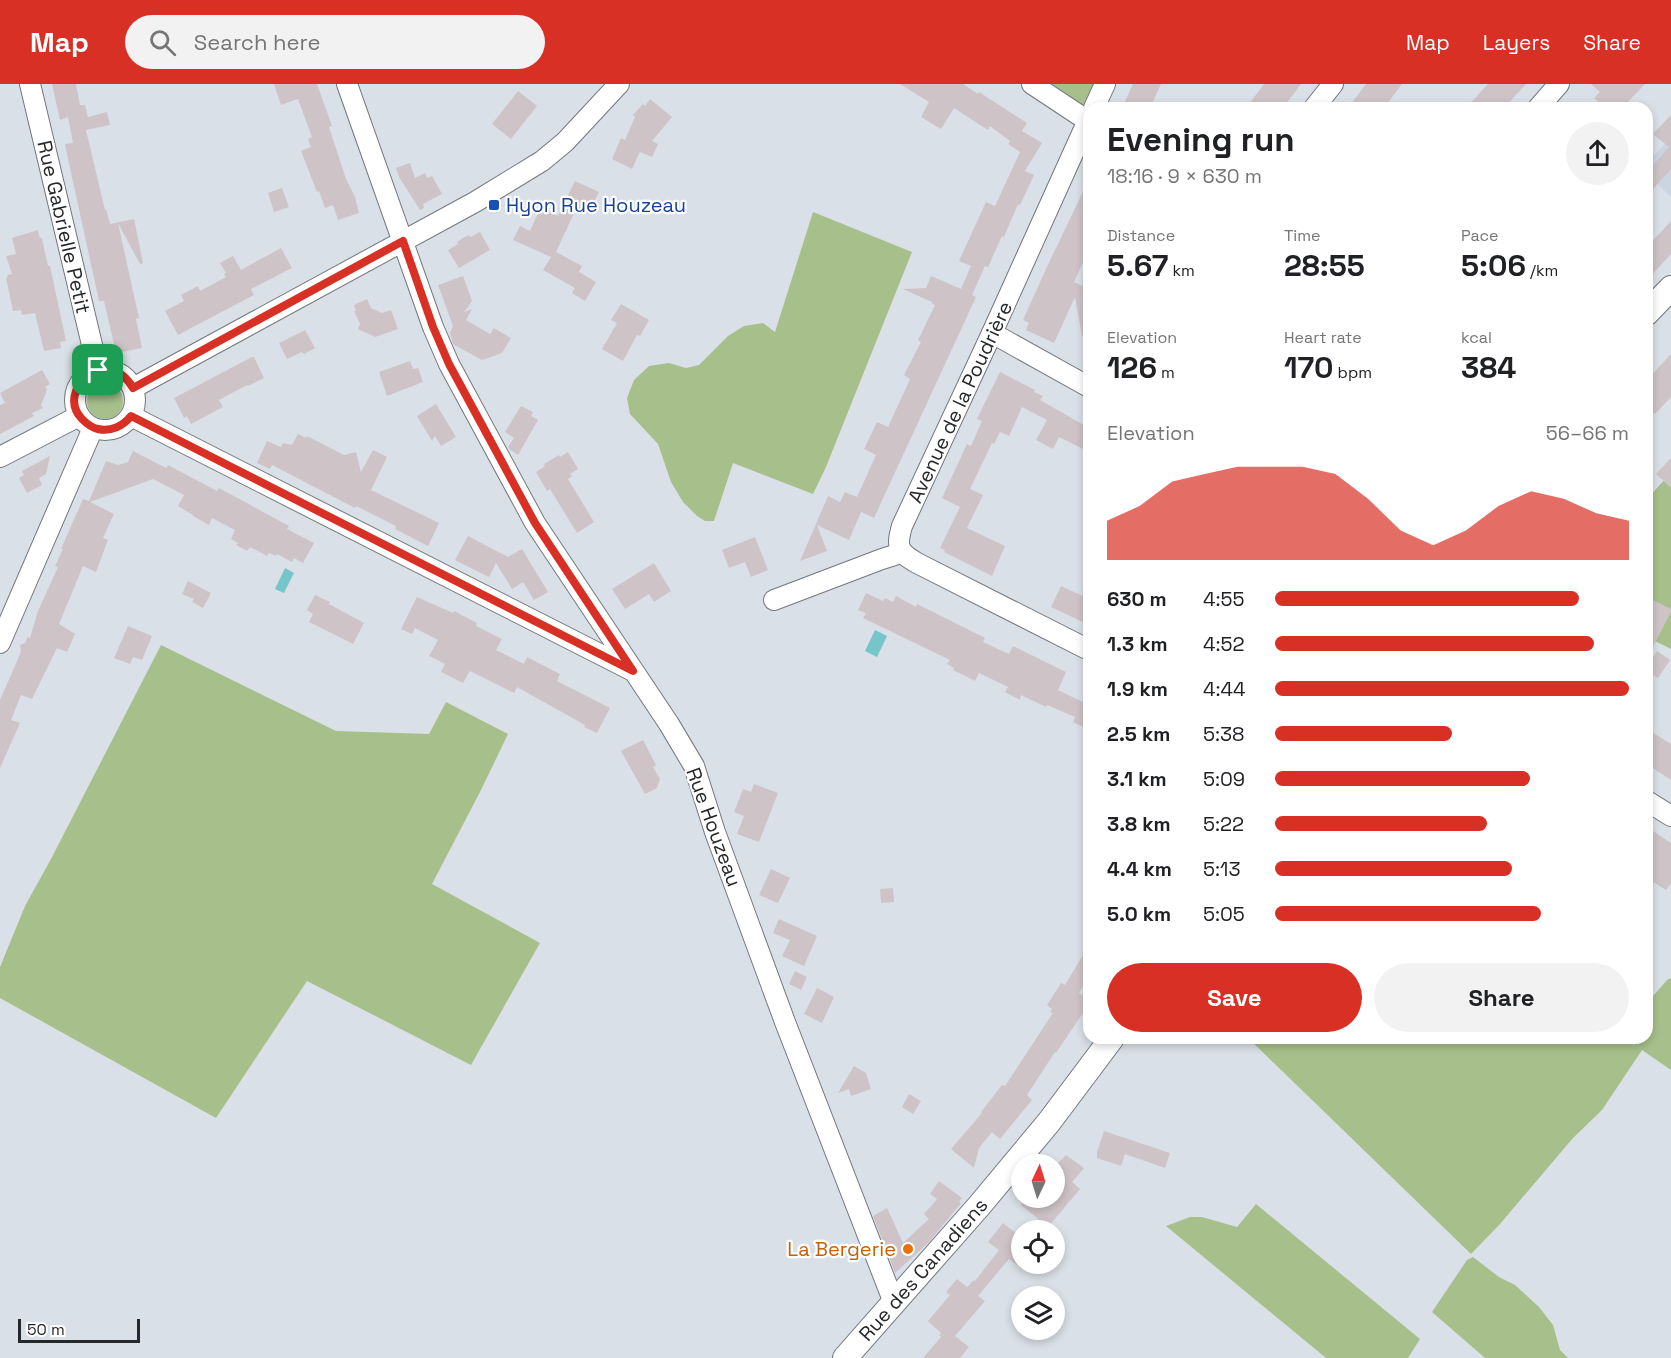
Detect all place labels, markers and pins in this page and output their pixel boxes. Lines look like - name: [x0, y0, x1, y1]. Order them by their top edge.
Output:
- place label: Hyon Rue Houzeau: [506, 192, 686, 218]
- marker: Hyon Rue Houzeau: [487, 198, 501, 212]
- pin: [72, 344, 123, 395]
- place label: La Bergerie: [787, 1236, 896, 1262]
- marker: La Bergerie: [901, 1242, 915, 1256]

